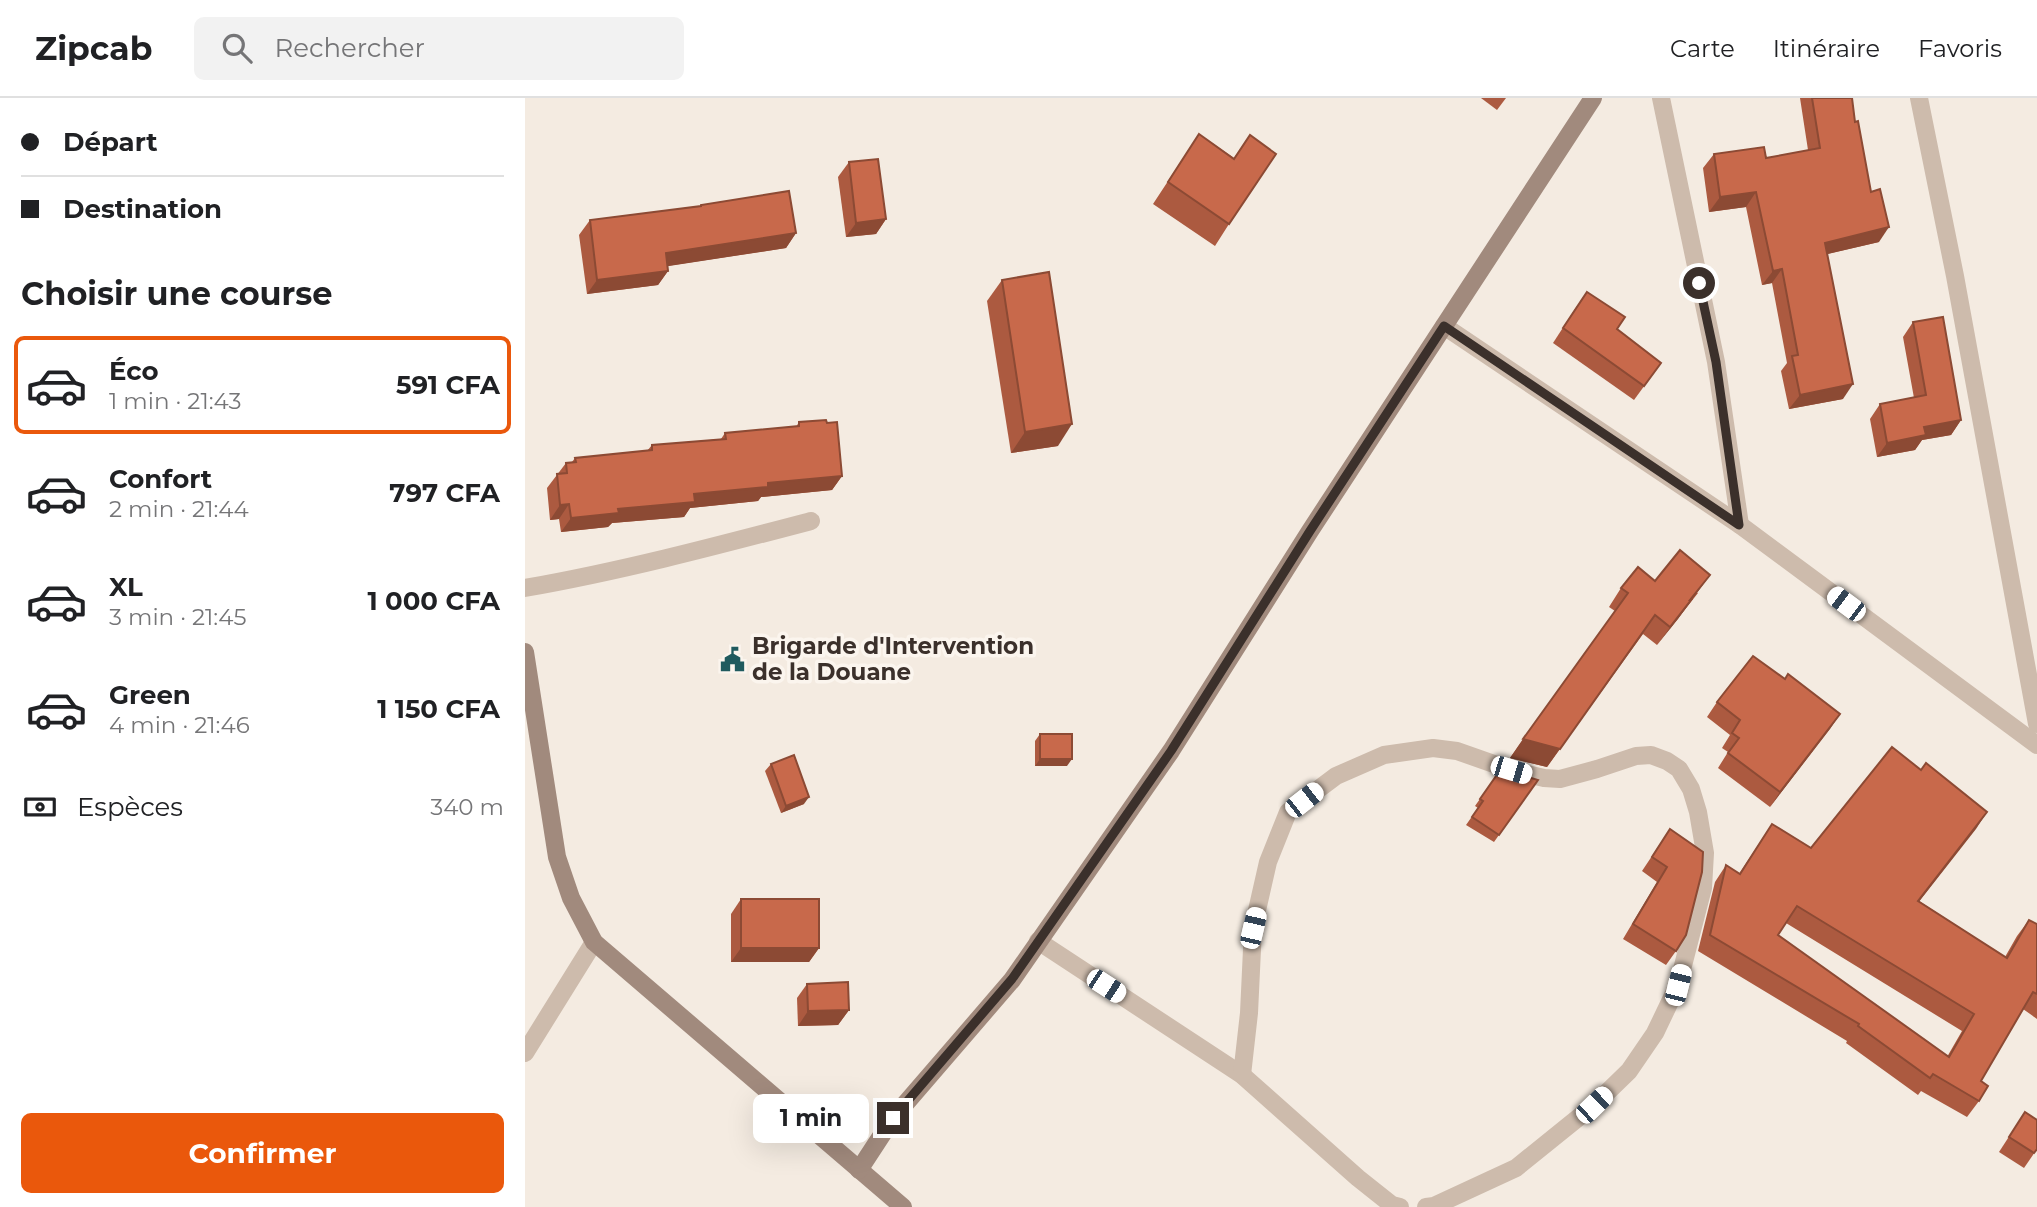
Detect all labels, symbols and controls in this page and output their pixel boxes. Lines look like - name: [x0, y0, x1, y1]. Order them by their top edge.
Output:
- search box: [194, 17, 684, 80]
- text: Zipcab: [35, 28, 152, 68]
- icon: search: [218, 29, 256, 67]
- text: Rechercher: [274, 32, 425, 64]
- text: Carte: [1670, 34, 1735, 63]
- text: Itinéraire: [1773, 34, 1880, 63]
- text: Favoris: [1918, 34, 2002, 63]
- text: Départ: [63, 126, 158, 158]
- text: Destination: [63, 193, 222, 225]
- route start: [1683, 267, 1715, 299]
- text: Choisir une course: [21, 274, 333, 313]
- icon: car: [25, 354, 88, 417]
- text: Éco: [109, 355, 159, 387]
- text: 591 CFA: [396, 369, 500, 401]
- text: 1 min · 21:43: [109, 387, 241, 415]
- icon: car: [25, 462, 88, 525]
- text: Confort: [109, 463, 212, 495]
- text: 797 CFA: [389, 477, 500, 509]
- text: 2 min · 21:44: [109, 495, 249, 523]
- icon: car: [25, 570, 88, 633]
- text: XL: [109, 571, 143, 603]
- car: [1823, 583, 1870, 625]
- text: 1 000 CFA: [368, 585, 500, 617]
- text: 3 min · 21:45: [109, 603, 246, 631]
- place label: Brigarde d'Intervention de la Douane: [752, 632, 1034, 686]
- public building icon: Brigarde d'Intervention de la Douane: [718, 645, 746, 673]
- icon: car: [25, 678, 88, 741]
- text: Green: [109, 679, 191, 711]
- text: 1 150 CFA: [377, 693, 500, 725]
- text: 4 min · 21:46: [109, 711, 250, 739]
- car: [1488, 754, 1535, 786]
- car: [1281, 779, 1328, 821]
- icon: cash: [21, 788, 59, 826]
- text: Espèces: [77, 791, 183, 823]
- text: 340 m: [430, 793, 504, 821]
- car: [1239, 905, 1268, 951]
- car: [1663, 962, 1694, 1008]
- car: [1083, 966, 1130, 1006]
- car: [1572, 1083, 1617, 1127]
- callout: 1 min: [753, 1094, 869, 1142]
- route end: [877, 1102, 909, 1134]
- text: 1 min: [780, 1104, 842, 1132]
- button: Confirmer: [21, 1113, 504, 1193]

